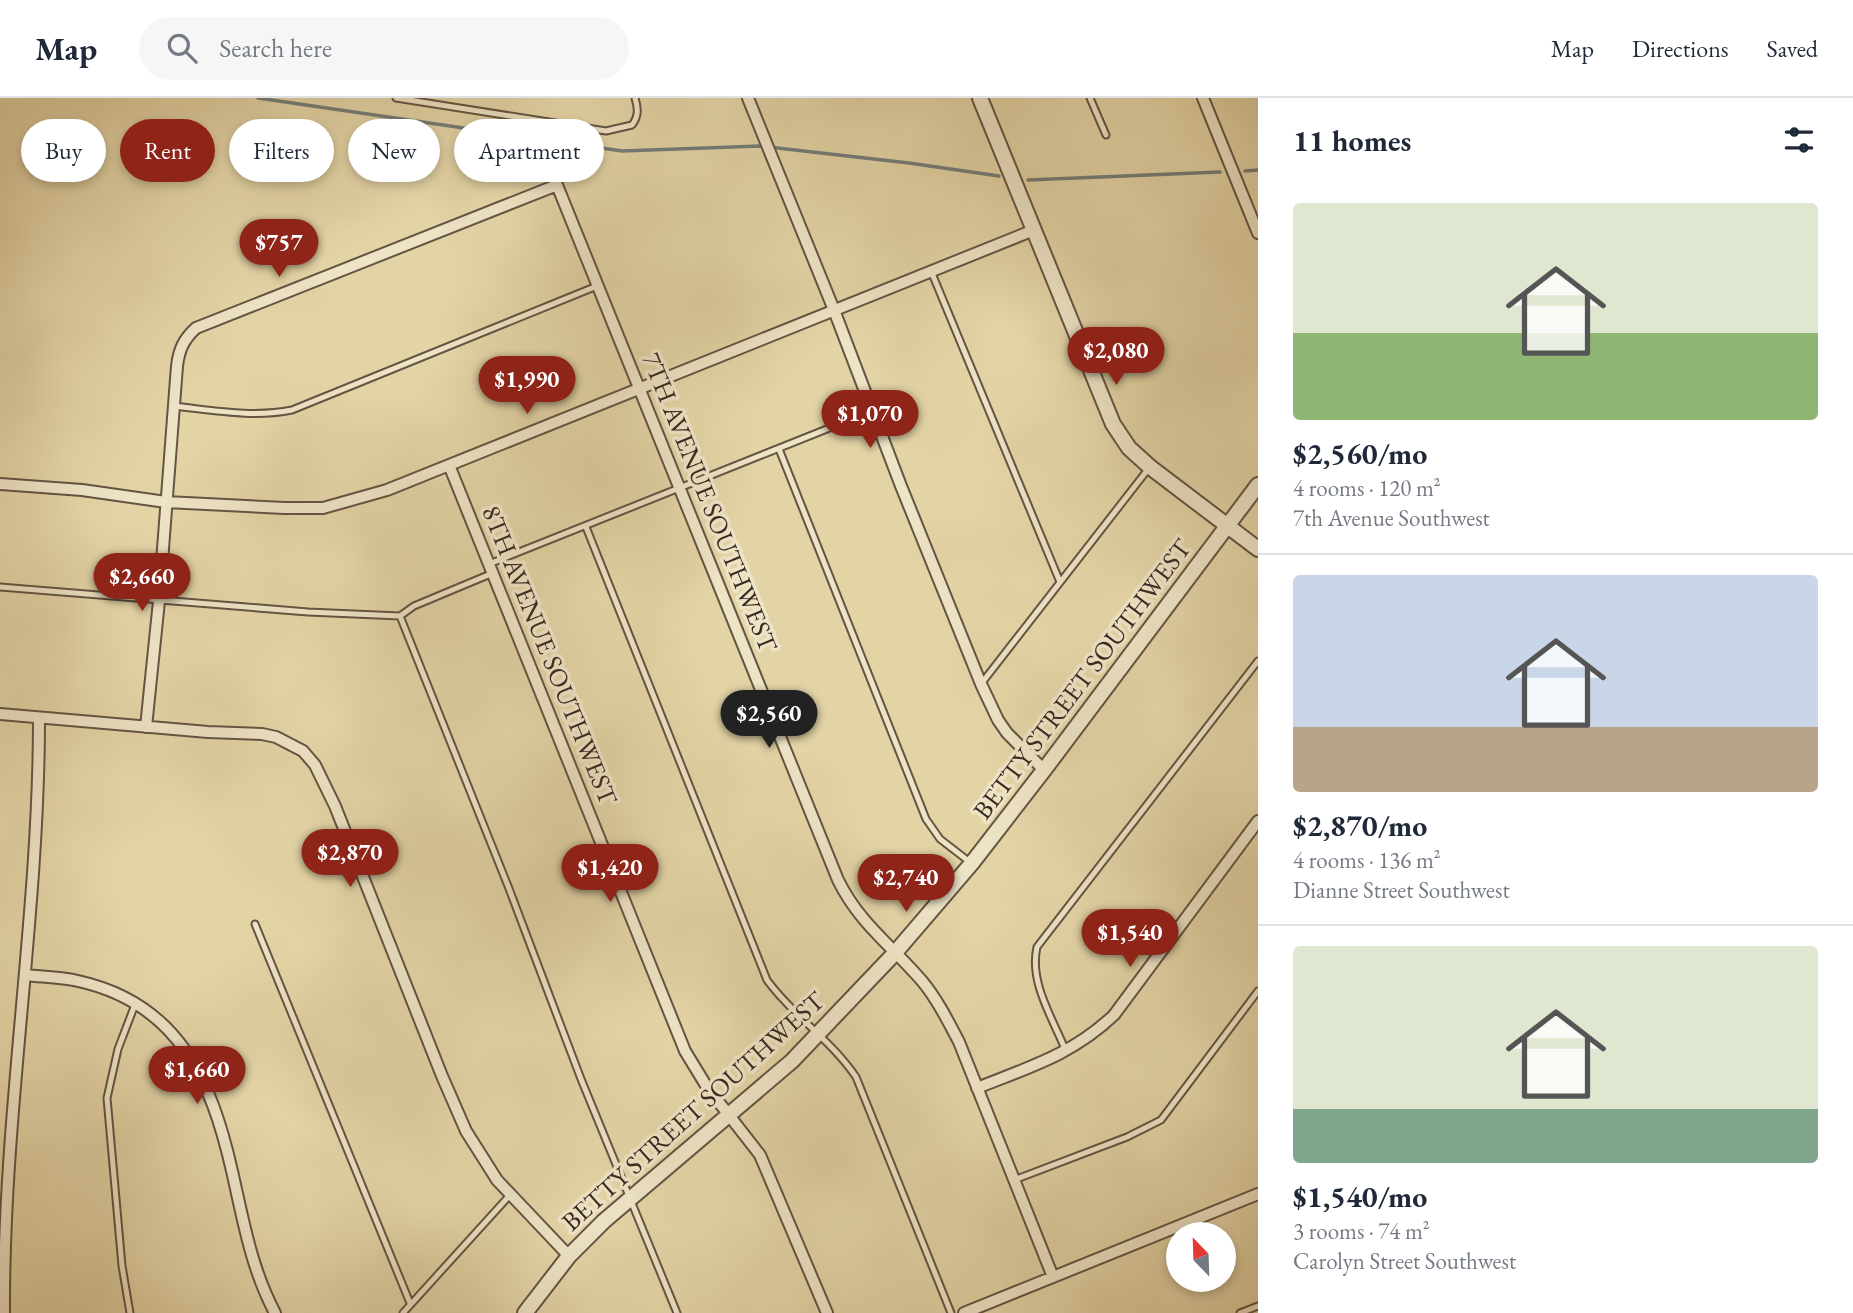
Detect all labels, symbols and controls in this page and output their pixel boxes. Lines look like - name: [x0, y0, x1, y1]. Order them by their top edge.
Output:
- search box: [139, 17, 629, 80]
- text: Map: [35, 27, 97, 70]
- icon: search: [163, 29, 201, 67]
- text: Search here: [219, 31, 332, 65]
- text: Map: [1551, 33, 1594, 64]
- text: Directions: [1632, 33, 1729, 64]
- text: Saved: [1767, 33, 1818, 64]
- chip: Buy: [21, 119, 106, 182]
- chip: Rent: [120, 119, 215, 182]
- chip: Filters: [229, 119, 334, 182]
- chip: New: [348, 119, 440, 182]
- chip: Apartment: [454, 119, 604, 182]
- text: 11 homes: [1293, 121, 1411, 160]
- icon: filters: [1780, 121, 1818, 159]
- pin: $757: [238, 220, 320, 279]
- text: $757: [255, 227, 303, 257]
- icon: home: [1493, 248, 1619, 374]
- pin: $2,080: [1059, 328, 1173, 387]
- text: $2,080: [1084, 335, 1148, 365]
- street label: 7TH AVENUE SOUTHWEST: [634, 347, 786, 657]
- pin: $1,990: [470, 356, 584, 416]
- text: $1,990: [495, 364, 559, 394]
- pin: $1,070: [813, 390, 927, 450]
- text: $1,070: [838, 398, 902, 428]
- text: $2,560/mo: [1293, 434, 1427, 473]
- text: 4 rooms · 120 m²: [1293, 473, 1441, 503]
- street label: 8TH AVENUE SOUTHWEST: [474, 500, 626, 810]
- text: 7th Avenue Southwest: [1293, 503, 1490, 533]
- street label: BETTY STREET SOUTHWEST: [965, 532, 1199, 826]
- pin: $2,660: [85, 554, 199, 613]
- text: $2,660: [110, 561, 174, 591]
- icon: home: [1493, 620, 1619, 746]
- pin: $2,560: [712, 690, 826, 750]
- text: $2,560: [737, 698, 801, 728]
- text: $2,870/mo: [1293, 806, 1427, 845]
- pin: $2,870: [293, 830, 407, 889]
- text: $2,870: [318, 837, 382, 867]
- pin: $1,420: [553, 844, 667, 904]
- text: 4 rooms · 136 m²: [1293, 845, 1441, 875]
- text: $1,420: [578, 852, 642, 882]
- pin: $2,740: [849, 854, 963, 914]
- text: $2,740: [874, 862, 938, 892]
- text: Dianne Street Southwest: [1293, 875, 1510, 905]
- pin: $1,540: [1073, 910, 1187, 969]
- text: $1,540: [1098, 917, 1162, 947]
- street label: BETTY STREET SOUTHWEST: [554, 983, 832, 1238]
- icon: home: [1493, 991, 1619, 1117]
- pin: $1,660: [140, 1046, 254, 1106]
- text: $1,660: [165, 1054, 229, 1084]
- text: $1,540/mo: [1293, 1177, 1427, 1216]
- text: 3 rooms · 74 m²: [1293, 1216, 1430, 1246]
- north arrow: [1166, 1222, 1236, 1292]
- map controls: [1166, 1222, 1236, 1292]
- text: Carolyn Street Southwest: [1293, 1246, 1516, 1276]

